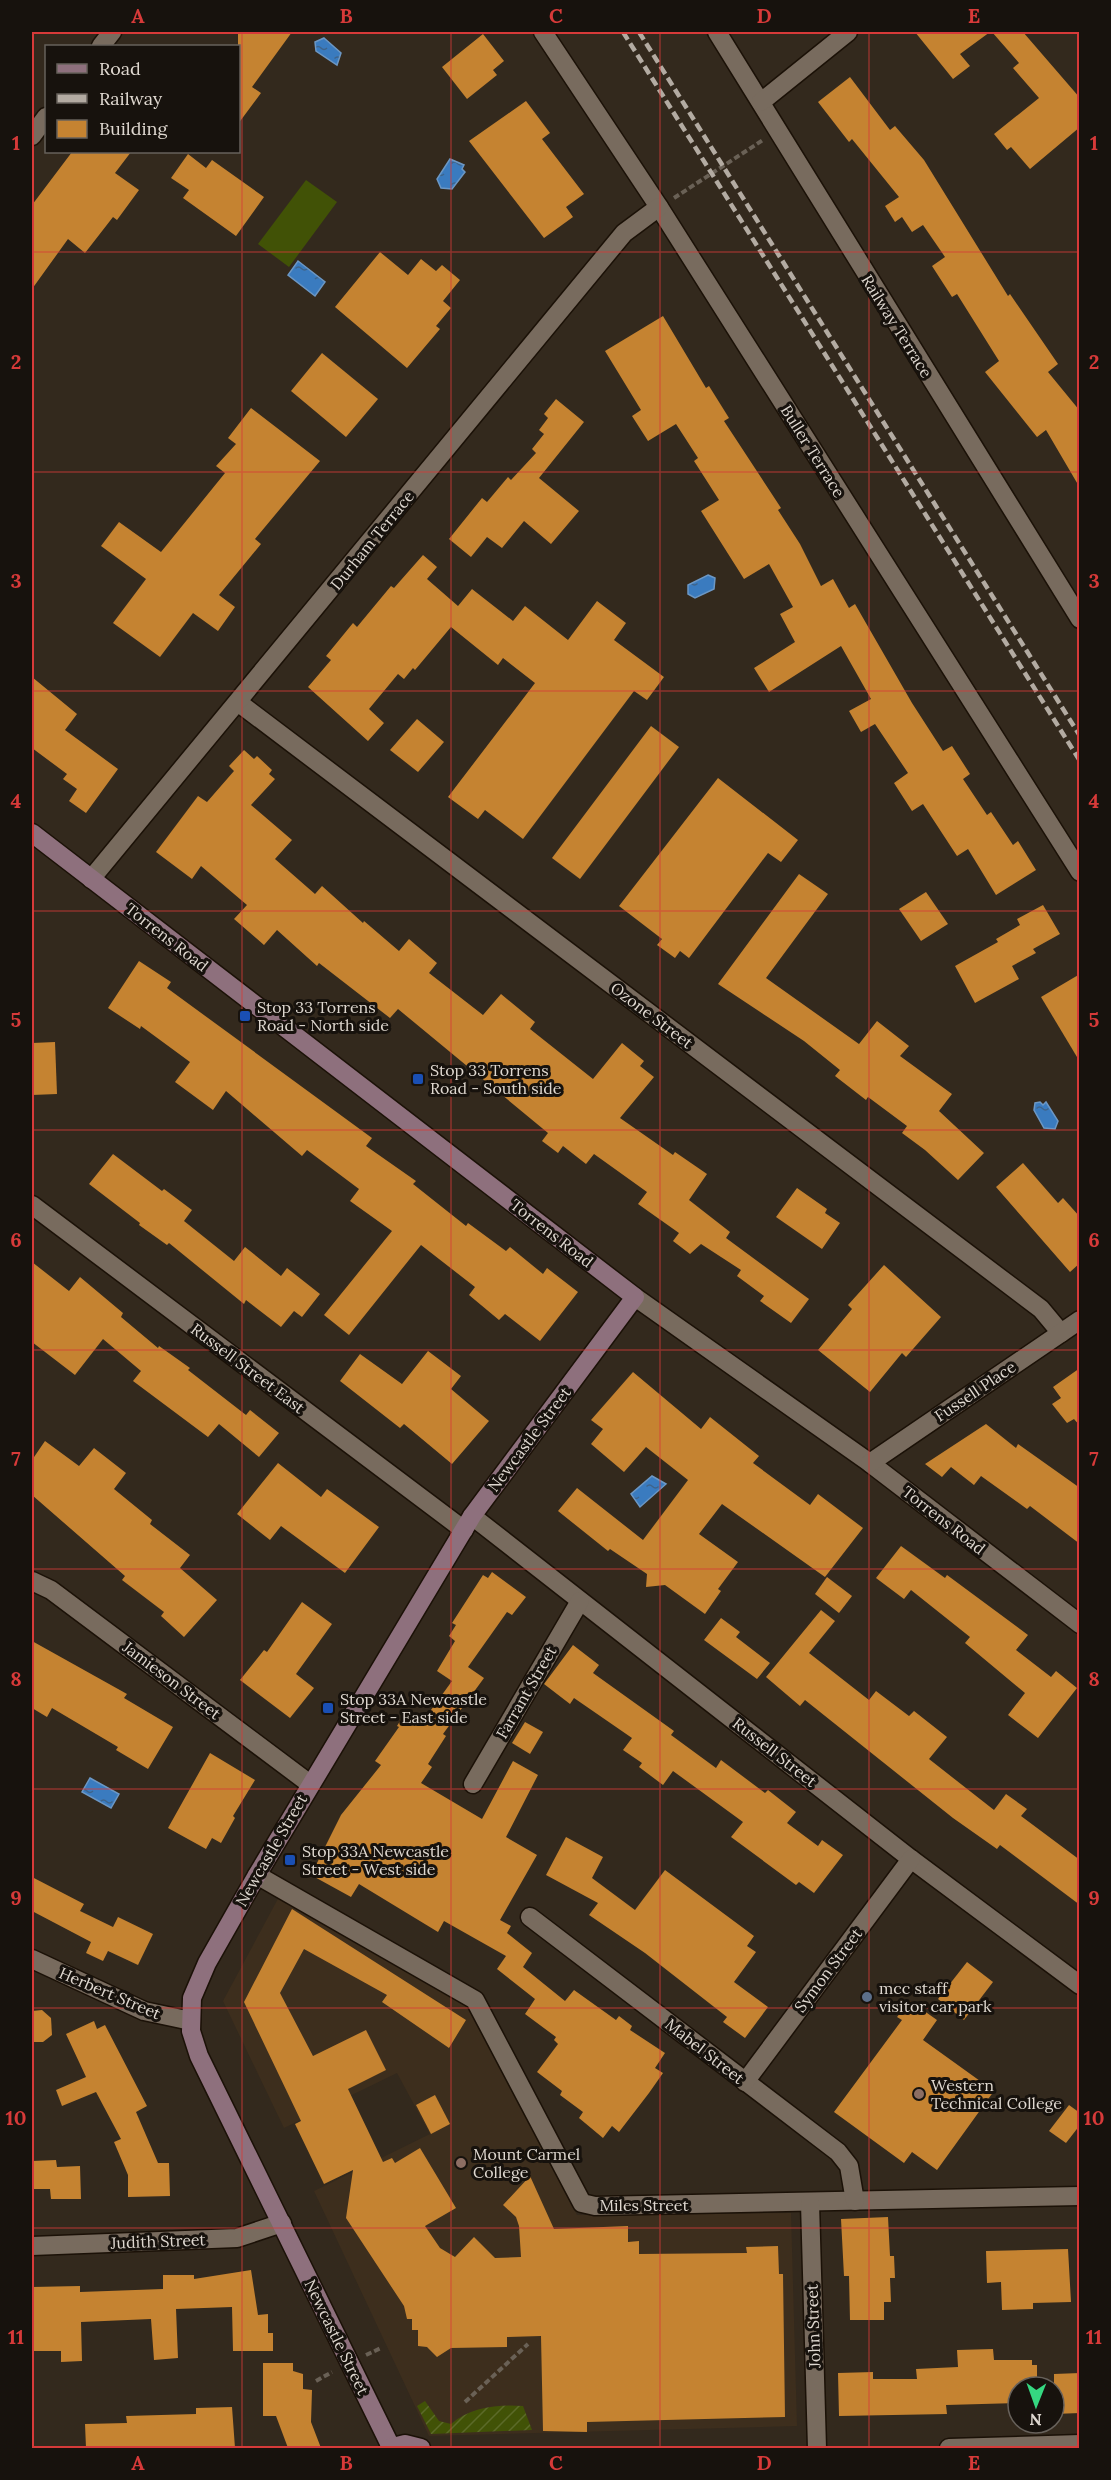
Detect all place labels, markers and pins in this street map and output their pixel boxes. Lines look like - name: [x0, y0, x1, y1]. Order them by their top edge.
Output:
- place label: Stop 33 Torrens Road - North side: [257, 997, 389, 1035]
- marker: Stop 33 Torrens Road - North side: [238, 1009, 252, 1023]
- place label: Stop 33 Torrens Road - South side: [430, 1060, 562, 1098]
- marker: Stop 33 Torrens Road - South side: [411, 1072, 425, 1086]
- place label: Stop 33A Newcastle Street - East side: [340, 1689, 487, 1727]
- marker: Stop 33A Newcastle Street - East side: [321, 1701, 335, 1715]
- place label: Stop 33A Newcastle Street - West side: [302, 1841, 449, 1879]
- marker: Stop 33A Newcastle Street - West side: [283, 1853, 297, 1867]
- place label: mcc staff visitor car park: [879, 1978, 992, 2016]
- marker: mcc staff visitor car park: [860, 1990, 874, 2004]
- place label: Western Technical College: [931, 2075, 1062, 2113]
- marker: Western Technical College: [912, 2087, 926, 2101]
- place label: Mount Carmel College: [473, 2144, 580, 2182]
- marker: Mount Carmel College: [454, 2156, 468, 2170]

